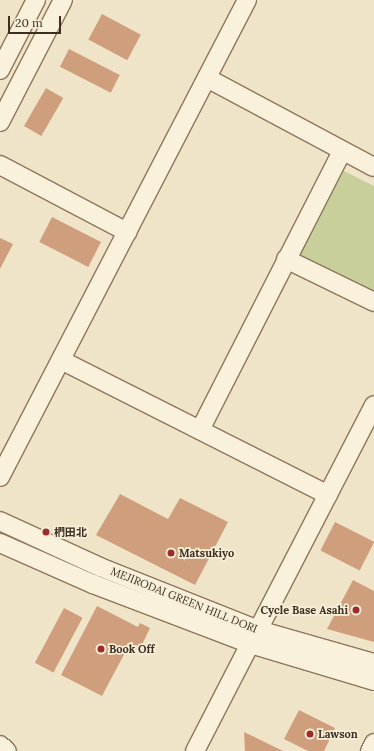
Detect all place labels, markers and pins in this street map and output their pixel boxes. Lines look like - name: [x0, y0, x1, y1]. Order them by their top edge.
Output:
- place label: 椚田北: [54, 525, 87, 539]
- marker: 椚田北: [41, 527, 51, 537]
- place label: Matsukiyo: [179, 546, 234, 560]
- marker: Matsukiyo: [166, 548, 176, 558]
- place label: Cycle Base Asahi: [261, 603, 348, 617]
- marker: Cycle Base Asahi: [351, 605, 361, 615]
- place label: Book Off: [109, 642, 155, 656]
- marker: Book Off: [96, 644, 106, 654]
- place label: Lawson: [318, 727, 358, 741]
- marker: Lawson: [305, 729, 315, 739]

